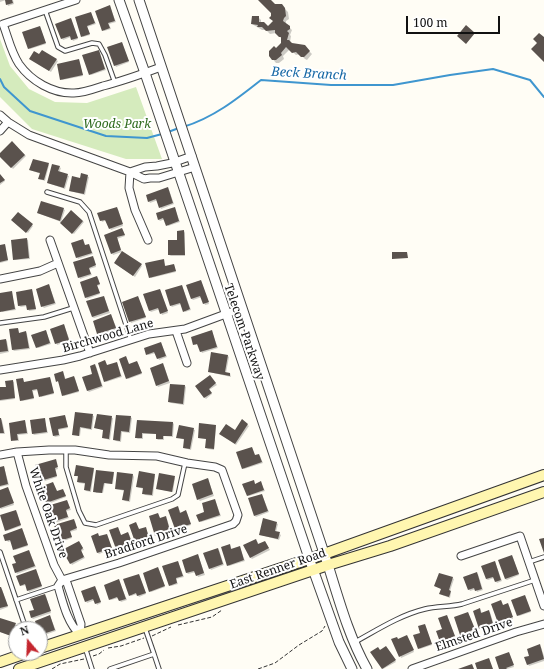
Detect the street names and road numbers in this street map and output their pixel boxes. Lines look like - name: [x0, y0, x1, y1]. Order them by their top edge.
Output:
- street label: Telecom Parkway: [221, 282, 267, 382]
- street label: Birchwood Lane: [61, 316, 155, 356]
- street label: White Oak Drive: [26, 466, 70, 560]
- street label: Bradford Drive: [103, 522, 189, 562]
- street label: East Renner Road: [228, 546, 328, 592]
- street label: Elmsted Drive: [434, 615, 514, 655]

